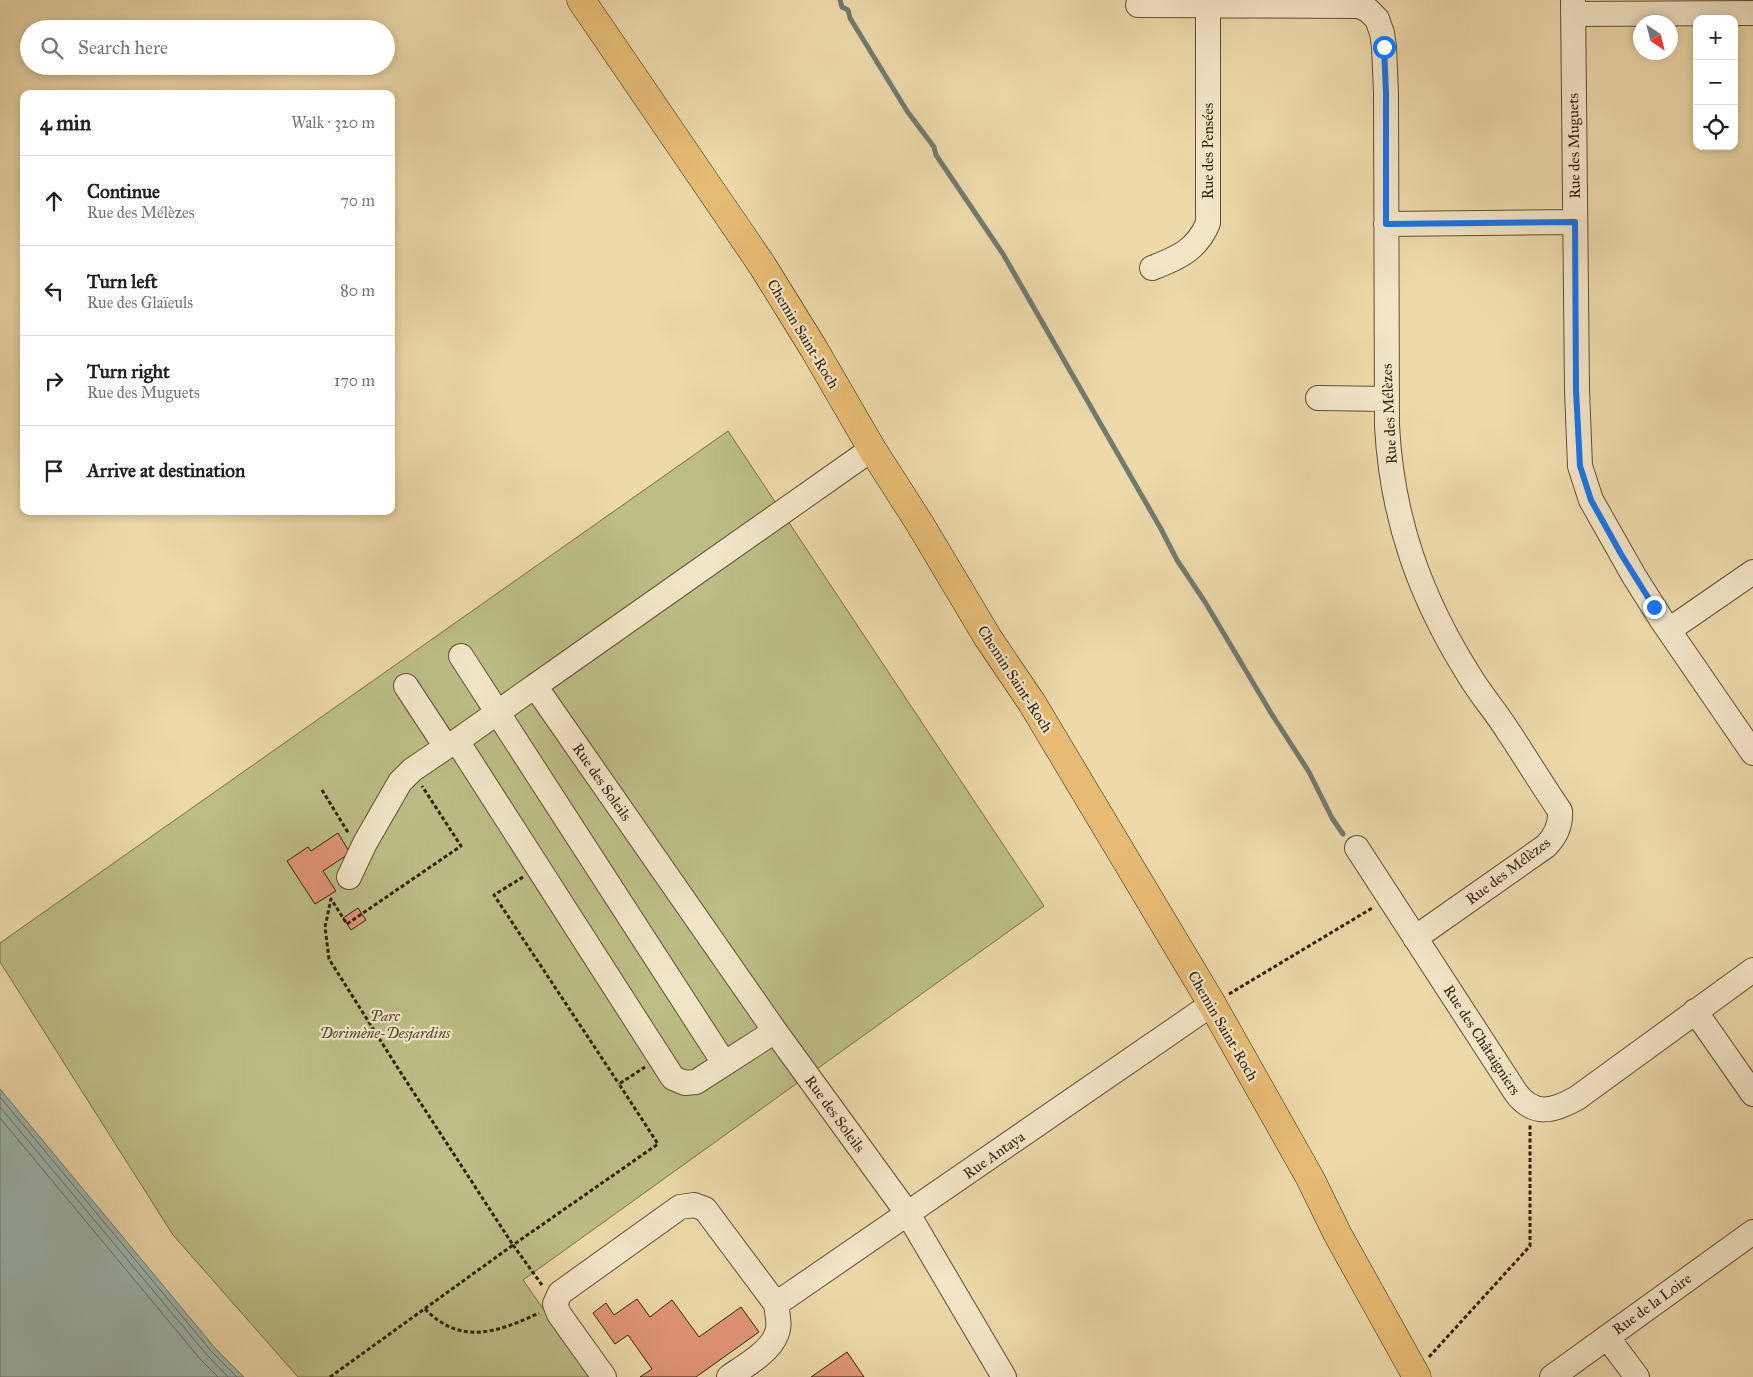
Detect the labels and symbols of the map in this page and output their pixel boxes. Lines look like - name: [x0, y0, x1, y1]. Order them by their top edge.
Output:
- north arrow: [1633, 15, 1678, 60]
- route start: [1373, 36, 1396, 59]
- street label: Rue des Muguets: [1564, 93, 1584, 199]
- street label: Rue des Pensées: [1199, 103, 1217, 199]
- street label: Chemin Saint-Roch: [763, 276, 843, 392]
- street label: Rue des Mélèzes: [1377, 363, 1401, 465]
- route end: [1643, 596, 1666, 619]
- street label: Chemin Saint-Roch: [974, 622, 1057, 737]
- street label: Rue des Soleils: [569, 740, 635, 824]
- street label: Rue des Mélèzes: [1462, 833, 1554, 909]
- street label: Chemin Saint-Roch: [1184, 968, 1262, 1085]
- street label: Rue des Châtaigniers: [1440, 982, 1524, 1098]
- park label: Parc Dorimène-Desjardins: [320, 1007, 451, 1042]
- street label: Rue des Soleils: [801, 1072, 869, 1156]
- street label: Rue Antaya: [960, 1127, 1029, 1183]
- street label: Rue de la Loire: [1609, 1269, 1695, 1339]

